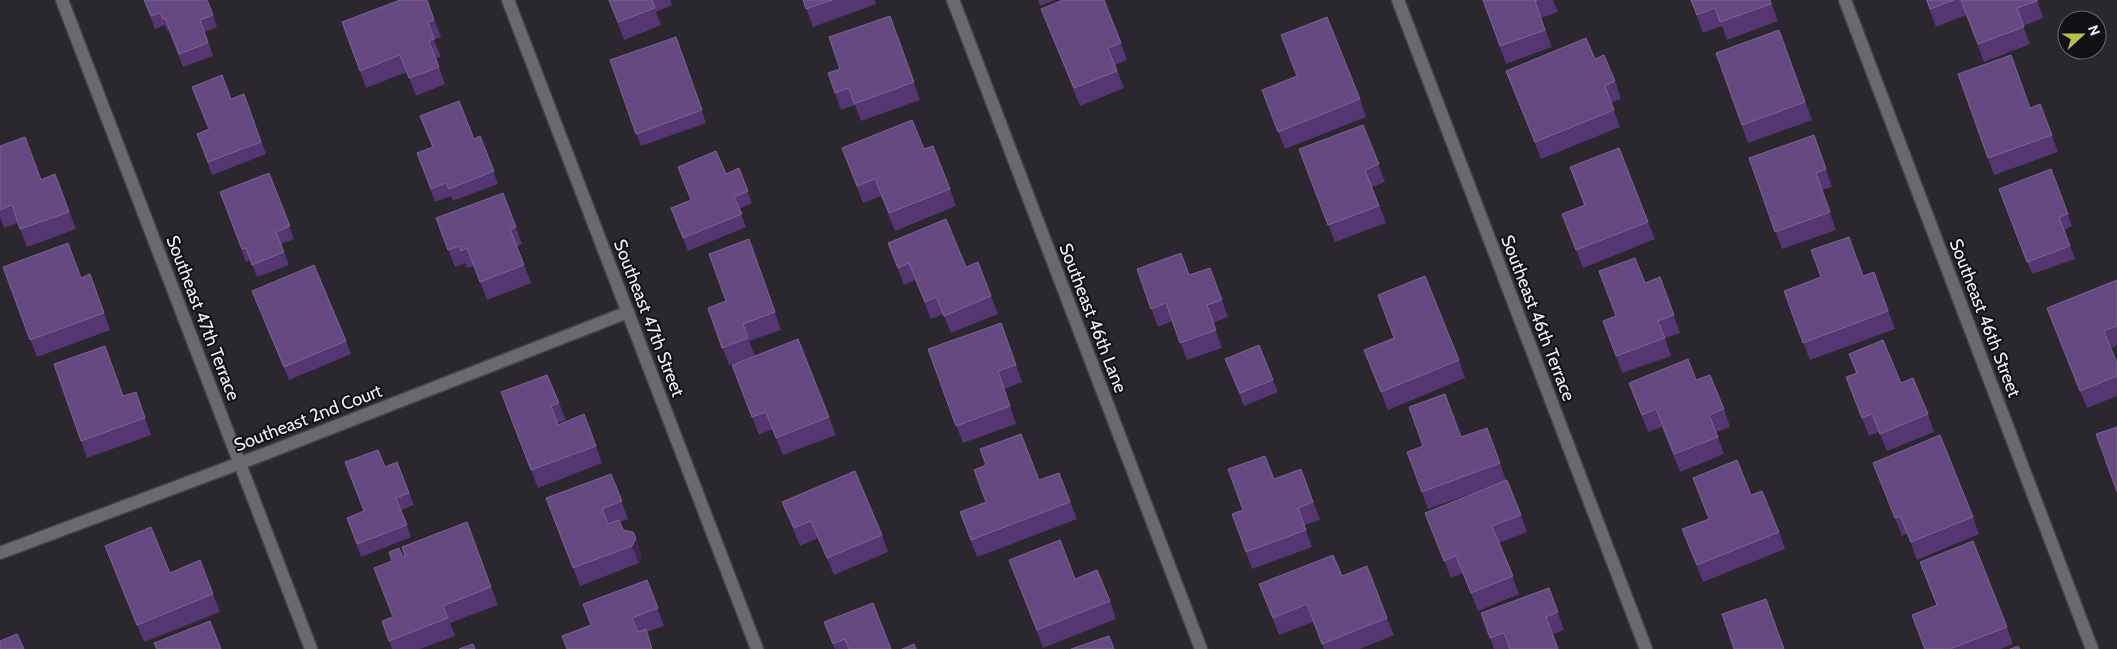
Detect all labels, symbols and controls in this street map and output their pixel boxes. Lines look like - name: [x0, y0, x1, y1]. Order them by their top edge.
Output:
- north arrow: [2057, 10, 2107, 60]
- text: N: [2084, 22, 2104, 38]
- street label: Southeast 47th Terrace: [161, 232, 245, 404]
- street label: Southeast 46th Terrace: [1496, 232, 1580, 404]
- street label: Southeast 47th Street: [609, 236, 689, 400]
- street label: Southeast 46th Street: [1945, 236, 2025, 400]
- street label: Southeast 46th Lane: [1054, 240, 1132, 396]
- street label: Southeast 2nd Court: [231, 380, 385, 456]

